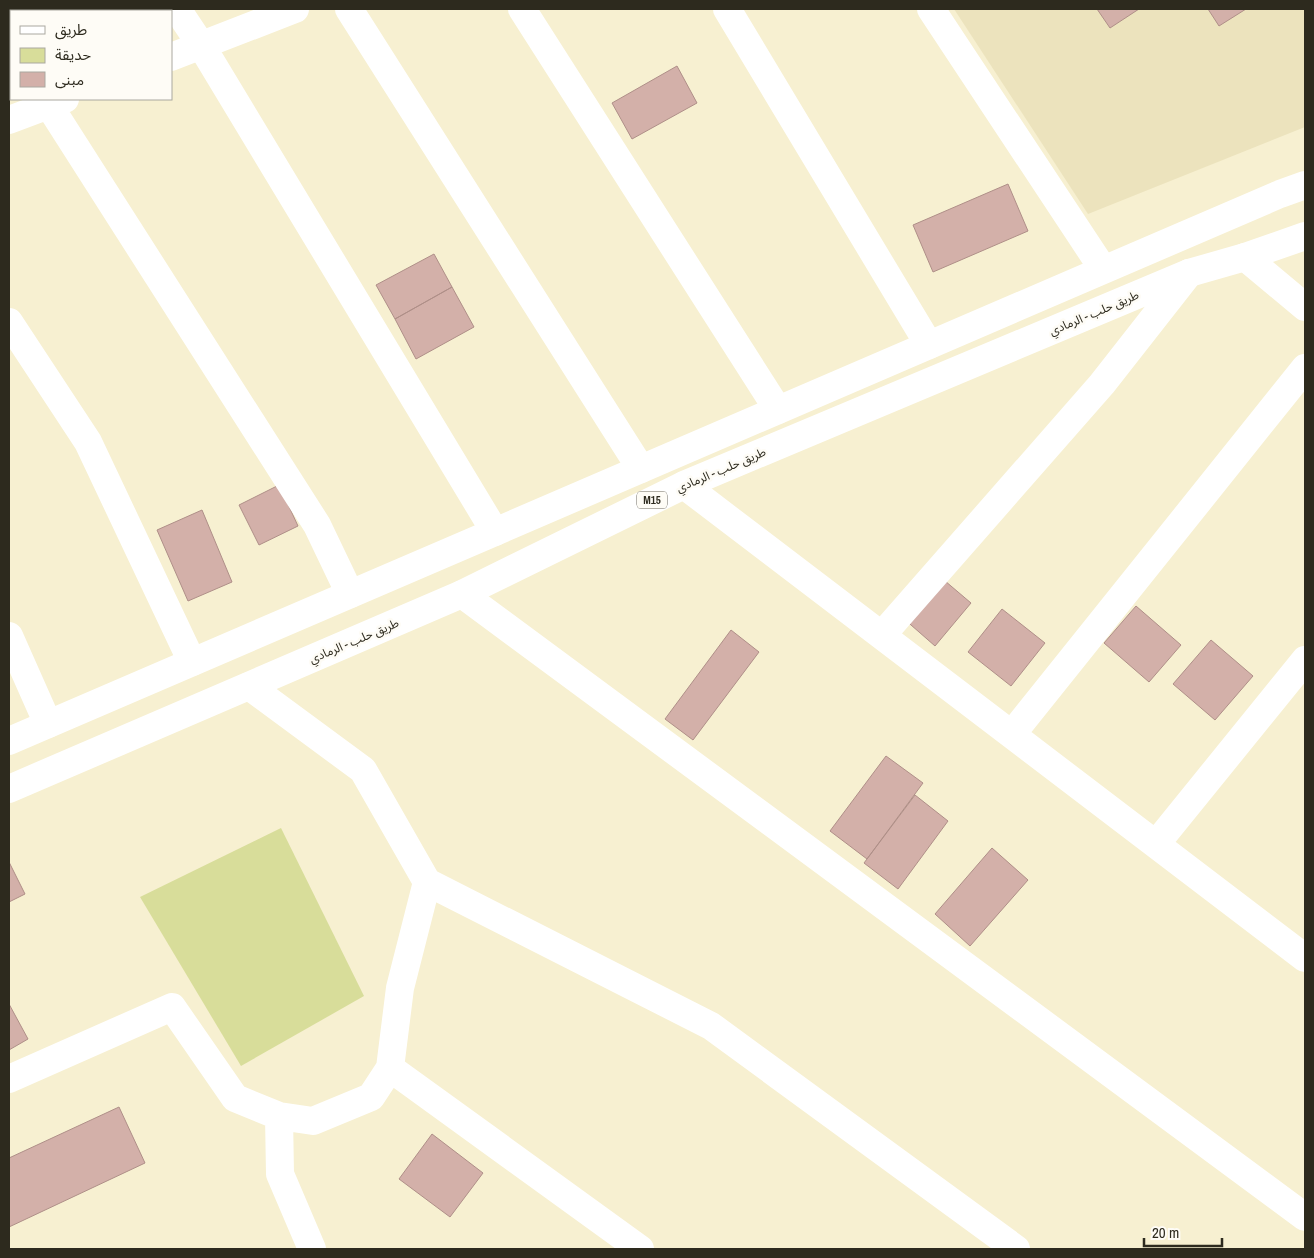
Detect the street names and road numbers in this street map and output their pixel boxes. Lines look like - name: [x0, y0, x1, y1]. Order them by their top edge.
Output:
- street label: طريق حلب - الرمادي: [1047, 287, 1142, 341]
- street label: طريق حلب - الرمادي: [674, 444, 769, 498]
- road number: M15: [637, 492, 667, 508]
- street label: طريق حلب - الرمادي: [307, 615, 402, 669]

